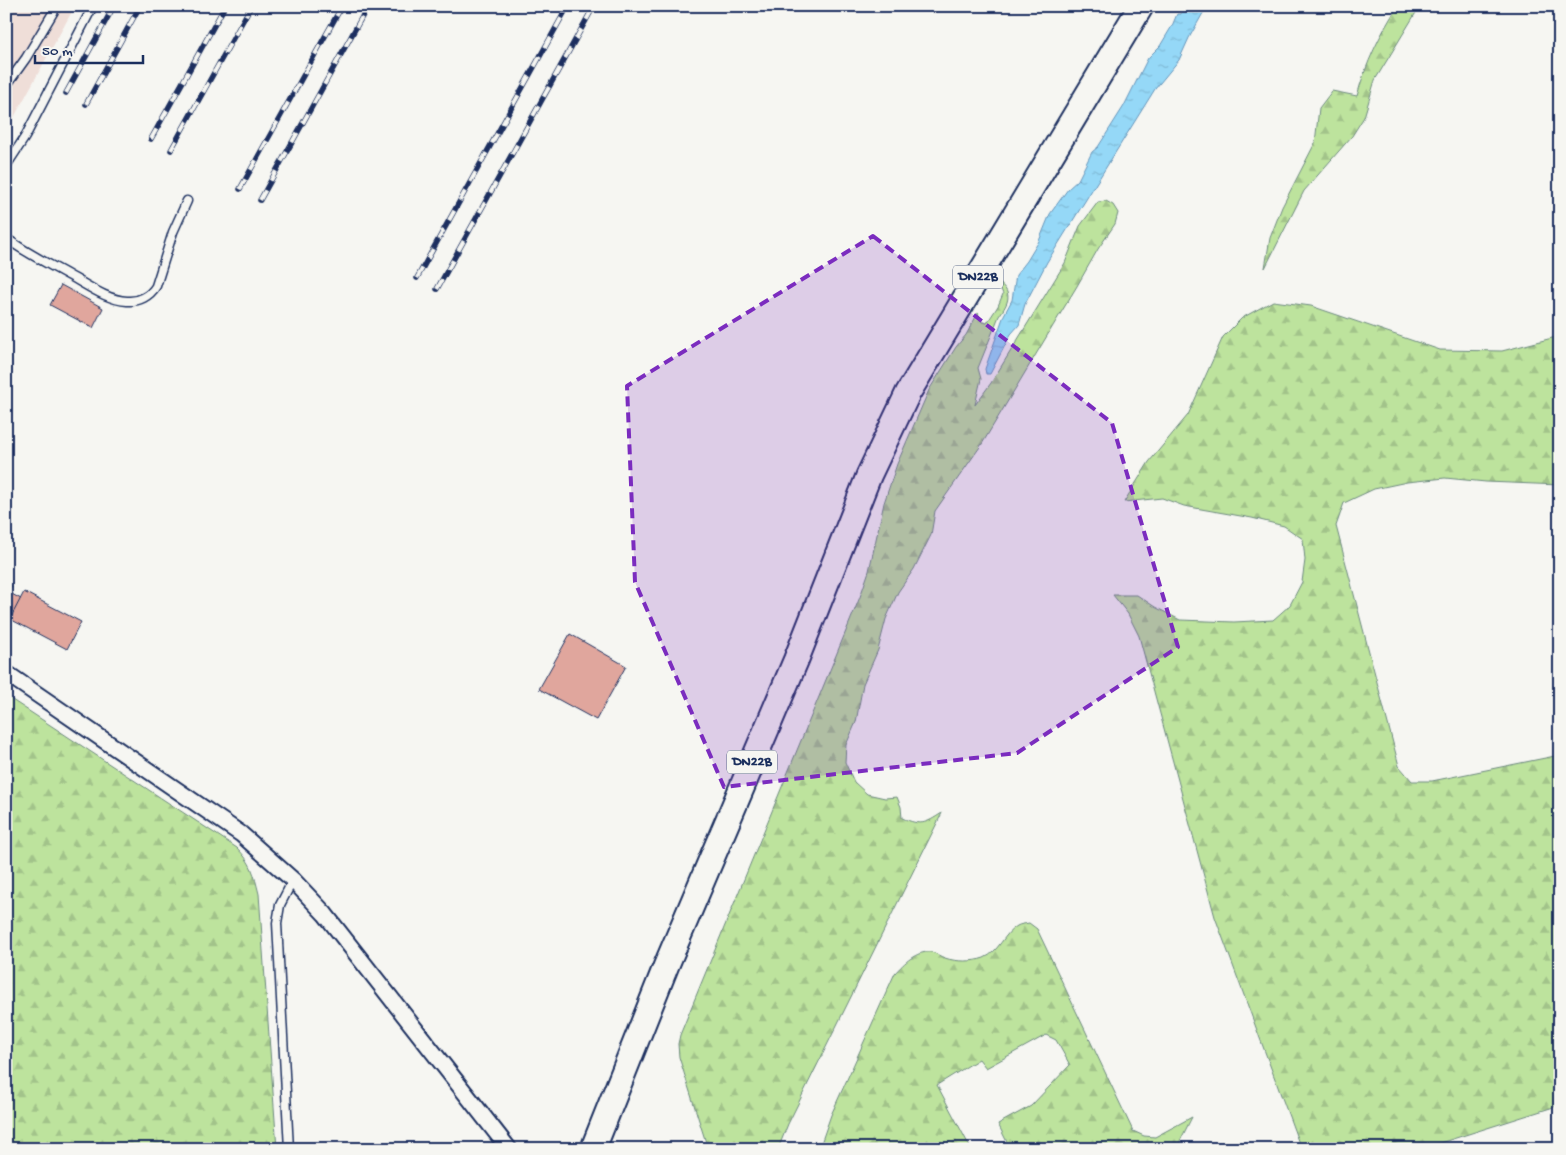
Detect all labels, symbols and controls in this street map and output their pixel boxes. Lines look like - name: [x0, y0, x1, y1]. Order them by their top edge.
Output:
- scale bar: [35, 32, 142, 64]
- text: 50 m: [42, 43, 73, 61]
- road number: DN22B: [953, 266, 1003, 288]
- road number: DN22B: [727, 750, 777, 774]

